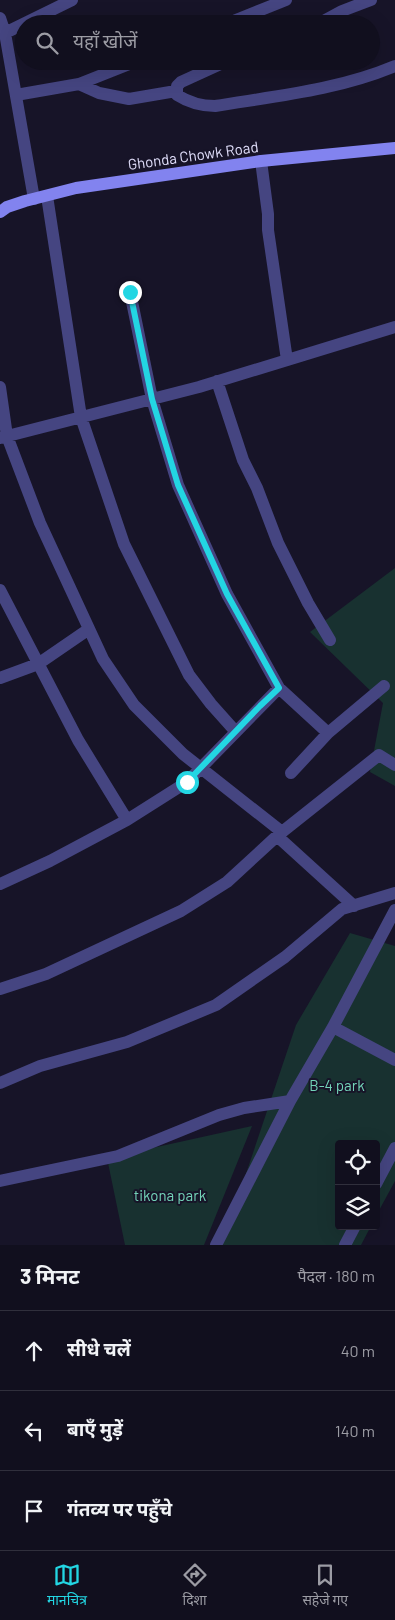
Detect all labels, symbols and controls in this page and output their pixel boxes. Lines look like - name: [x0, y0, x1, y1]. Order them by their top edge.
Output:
- search box: [15, 15, 380, 70]
- icon: search: [33, 29, 61, 57]
- text: यहाँ खोजें: [73, 29, 137, 52]
- street label: Ghonda Chowk Road: [127, 137, 259, 173]
- route end: [119, 281, 142, 304]
- route start: [176, 771, 199, 794]
- park label: B-4 park: [309, 1076, 365, 1094]
- map controls: [335, 1140, 380, 1230]
- button: locate: [335, 1140, 380, 1185]
- button: layers: [335, 1185, 380, 1230]
- park label: tikona park: [134, 1186, 207, 1204]
- text: 3 मिनट: [20, 1263, 80, 1288]
- text: पैदल · 180 m: [297, 1266, 375, 1285]
- icon: ahead: [20, 1337, 48, 1365]
- text: सीधे चलें: [67, 1337, 131, 1360]
- text: 40 m: [341, 1341, 375, 1360]
- icon: left: [20, 1417, 48, 1445]
- text: बाएँ मुड़ें: [67, 1417, 123, 1440]
- text: 140 m: [335, 1421, 375, 1440]
- icon: arrive: [20, 1497, 48, 1525]
- text: गंतव्य पर पहुँचे: [67, 1497, 172, 1520]
- tab: मानचित्र: [47, 1561, 87, 1611]
- tab: दिशा: [181, 1561, 209, 1611]
- tab: सहेजे गए: [302, 1561, 348, 1611]

